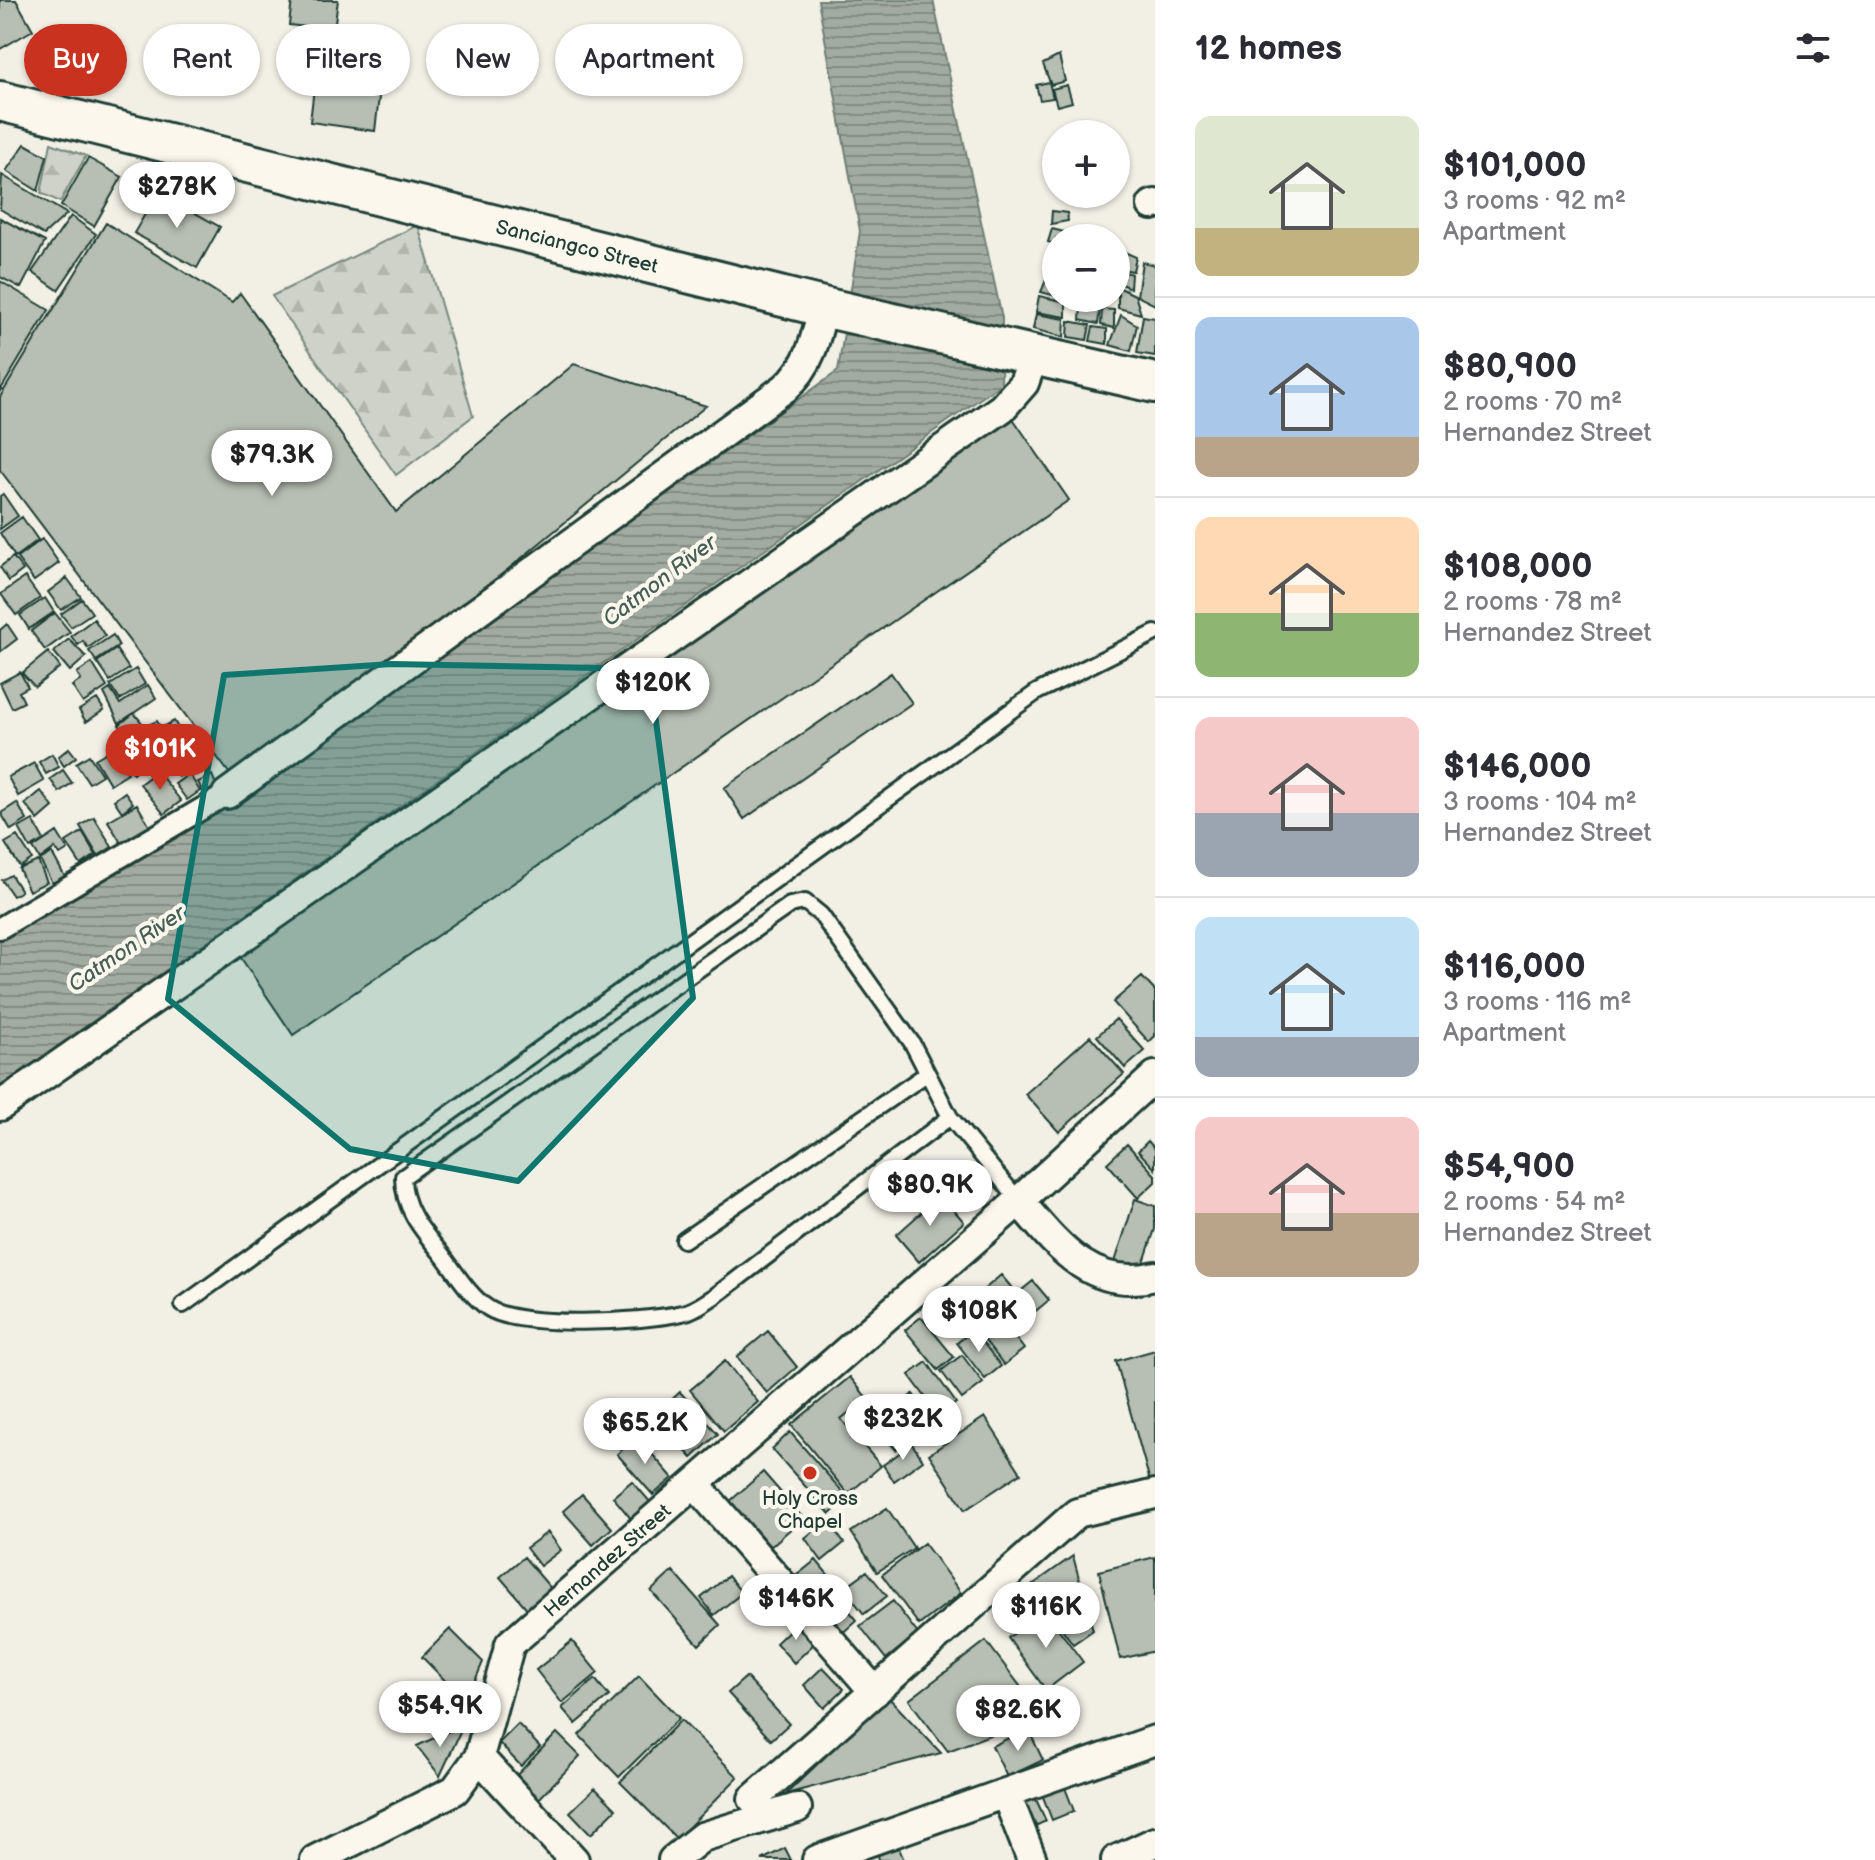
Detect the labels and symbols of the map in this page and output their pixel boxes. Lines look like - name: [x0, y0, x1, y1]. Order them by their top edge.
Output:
- pin: $278K: [121, 162, 233, 230]
- street label: Sanciangco Street: [493, 215, 660, 279]
- pin: $79.3K: [207, 430, 337, 498]
- water label: Catmon River: [598, 529, 724, 633]
- pin: $120K: [597, 658, 709, 726]
- pin: $101K: [104, 724, 216, 792]
- water label: Catmon River: [63, 899, 192, 998]
- pin: $80.9K: [865, 1160, 995, 1228]
- pin: $108K: [923, 1286, 1035, 1354]
- pin: $232K: [847, 1394, 959, 1462]
- pin: $65.2K: [580, 1398, 710, 1466]
- marker: Holy Cross Chapel: [801, 1464, 819, 1482]
- place label: Holy Cross Chapel: [762, 1487, 858, 1534]
- street label: Hernandez Street: [539, 1499, 676, 1622]
- pin: $146K: [740, 1574, 852, 1642]
- pin: $116K: [990, 1582, 1102, 1650]
- pin: $54.9K: [375, 1681, 505, 1749]
- pin: $82.6K: [953, 1685, 1083, 1753]

